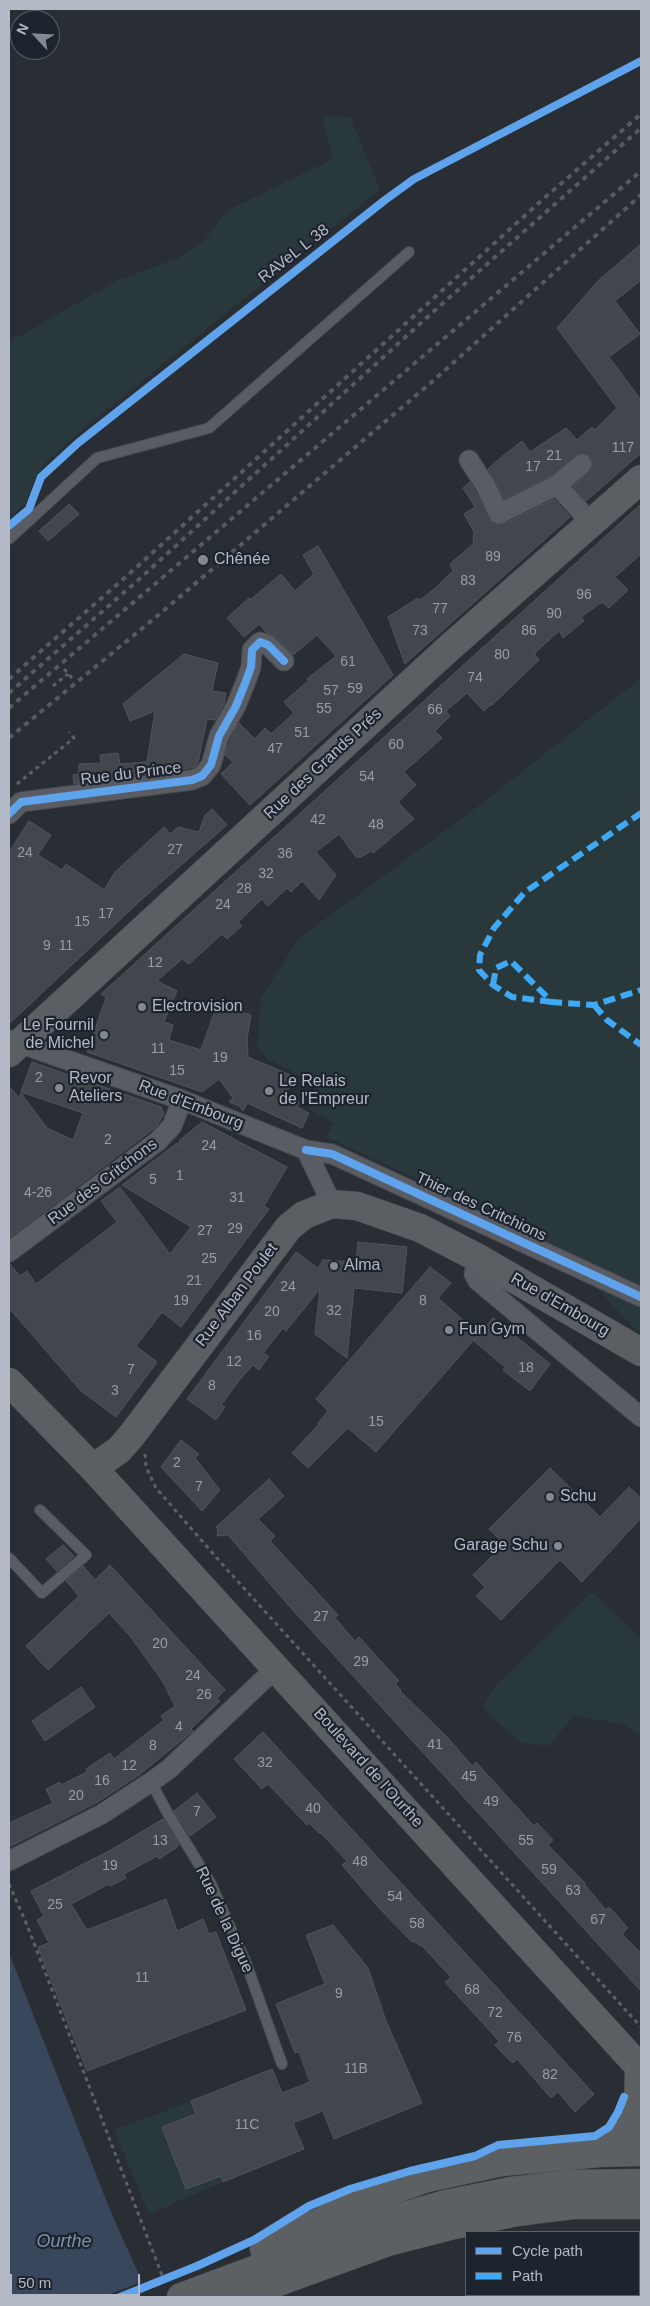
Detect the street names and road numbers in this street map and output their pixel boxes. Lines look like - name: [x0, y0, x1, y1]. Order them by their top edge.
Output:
- street label: RAVeL L 38: [255, 221, 333, 287]
- street label: Rue des Grands Prés: [260, 705, 386, 823]
- street label: Rue du Prince: [80, 758, 182, 790]
- street label: Rue d'Embourg: [136, 1076, 246, 1134]
- street label: Rue des Critchons: [45, 1135, 161, 1229]
- street label: Thier des Critchions: [412, 1168, 550, 1246]
- street label: Rue Alban Poulet: [192, 1239, 282, 1351]
- street label: Rue d'Embourg: [507, 1269, 613, 1341]
- street label: Boulevard de l'Ourthe: [309, 1704, 427, 1832]
- street label: Rue de la Digue: [191, 1864, 257, 1976]

